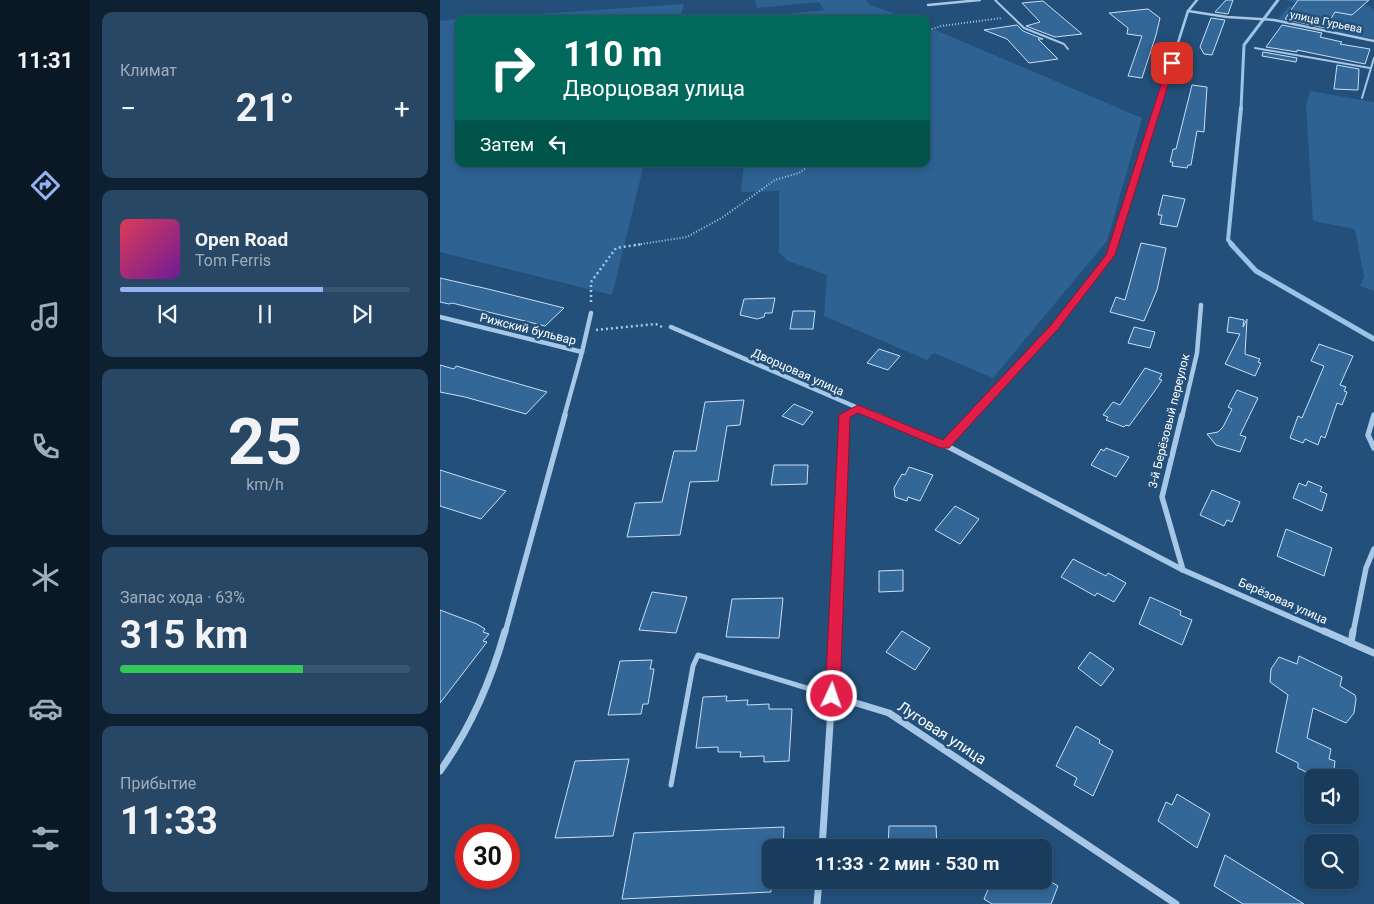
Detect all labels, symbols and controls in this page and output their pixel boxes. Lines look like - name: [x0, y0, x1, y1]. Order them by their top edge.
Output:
- street label: улица Гурьева: [1289, 8, 1363, 36]
- text: 110 m: [563, 34, 662, 75]
- icon: right: [480, 35, 545, 100]
- pin: [1151, 42, 1193, 84]
- text: 11:31: [17, 48, 73, 73]
- icon: arrive: [1158, 49, 1186, 77]
- text: Климат: [120, 61, 177, 80]
- text: Дворцовая улица: [563, 76, 745, 101]
- text: 21°: [236, 86, 294, 130]
- text: −: [120, 92, 136, 125]
- text: +: [394, 92, 410, 125]
- icon: left: [544, 130, 572, 158]
- text: Затем: [480, 133, 534, 156]
- icon: directions: [28, 168, 63, 203]
- text: Open Road: [195, 228, 288, 251]
- text: Tom Ferris: [195, 251, 271, 270]
- icon: music: [28, 299, 63, 334]
- icon: previous: [154, 300, 182, 328]
- icon: pause: [251, 300, 279, 328]
- icon: next: [348, 300, 376, 328]
- street label: Рижский бульвар: [478, 310, 578, 348]
- street label: Дворцовая улица: [750, 345, 846, 399]
- street label: 3-й Берёзовый переулок: [1146, 352, 1193, 490]
- text: 25: [228, 404, 302, 480]
- icon: phone: [28, 429, 63, 464]
- text: km/h: [246, 475, 284, 494]
- icon: climate: [28, 560, 63, 595]
- street label: Берёзовая улица: [1236, 575, 1330, 627]
- text: Запас хода · 63%: [120, 588, 245, 607]
- text: 315 km: [120, 613, 248, 657]
- position arrow: [805, 669, 857, 721]
- icon: car: [28, 691, 63, 726]
- street label: Луговая улица: [894, 698, 990, 768]
- map controls: [1304, 769, 1359, 889]
- button: sound: [1304, 769, 1359, 824]
- text: Прибытие: [120, 774, 196, 793]
- text: 11:33: [120, 799, 218, 843]
- icon: filters: [28, 821, 63, 856]
- speed limit sign: 30: [455, 824, 520, 889]
- button: search: [1304, 834, 1359, 889]
- text: 11:33 · 2 мин · 530 m: [815, 852, 999, 875]

